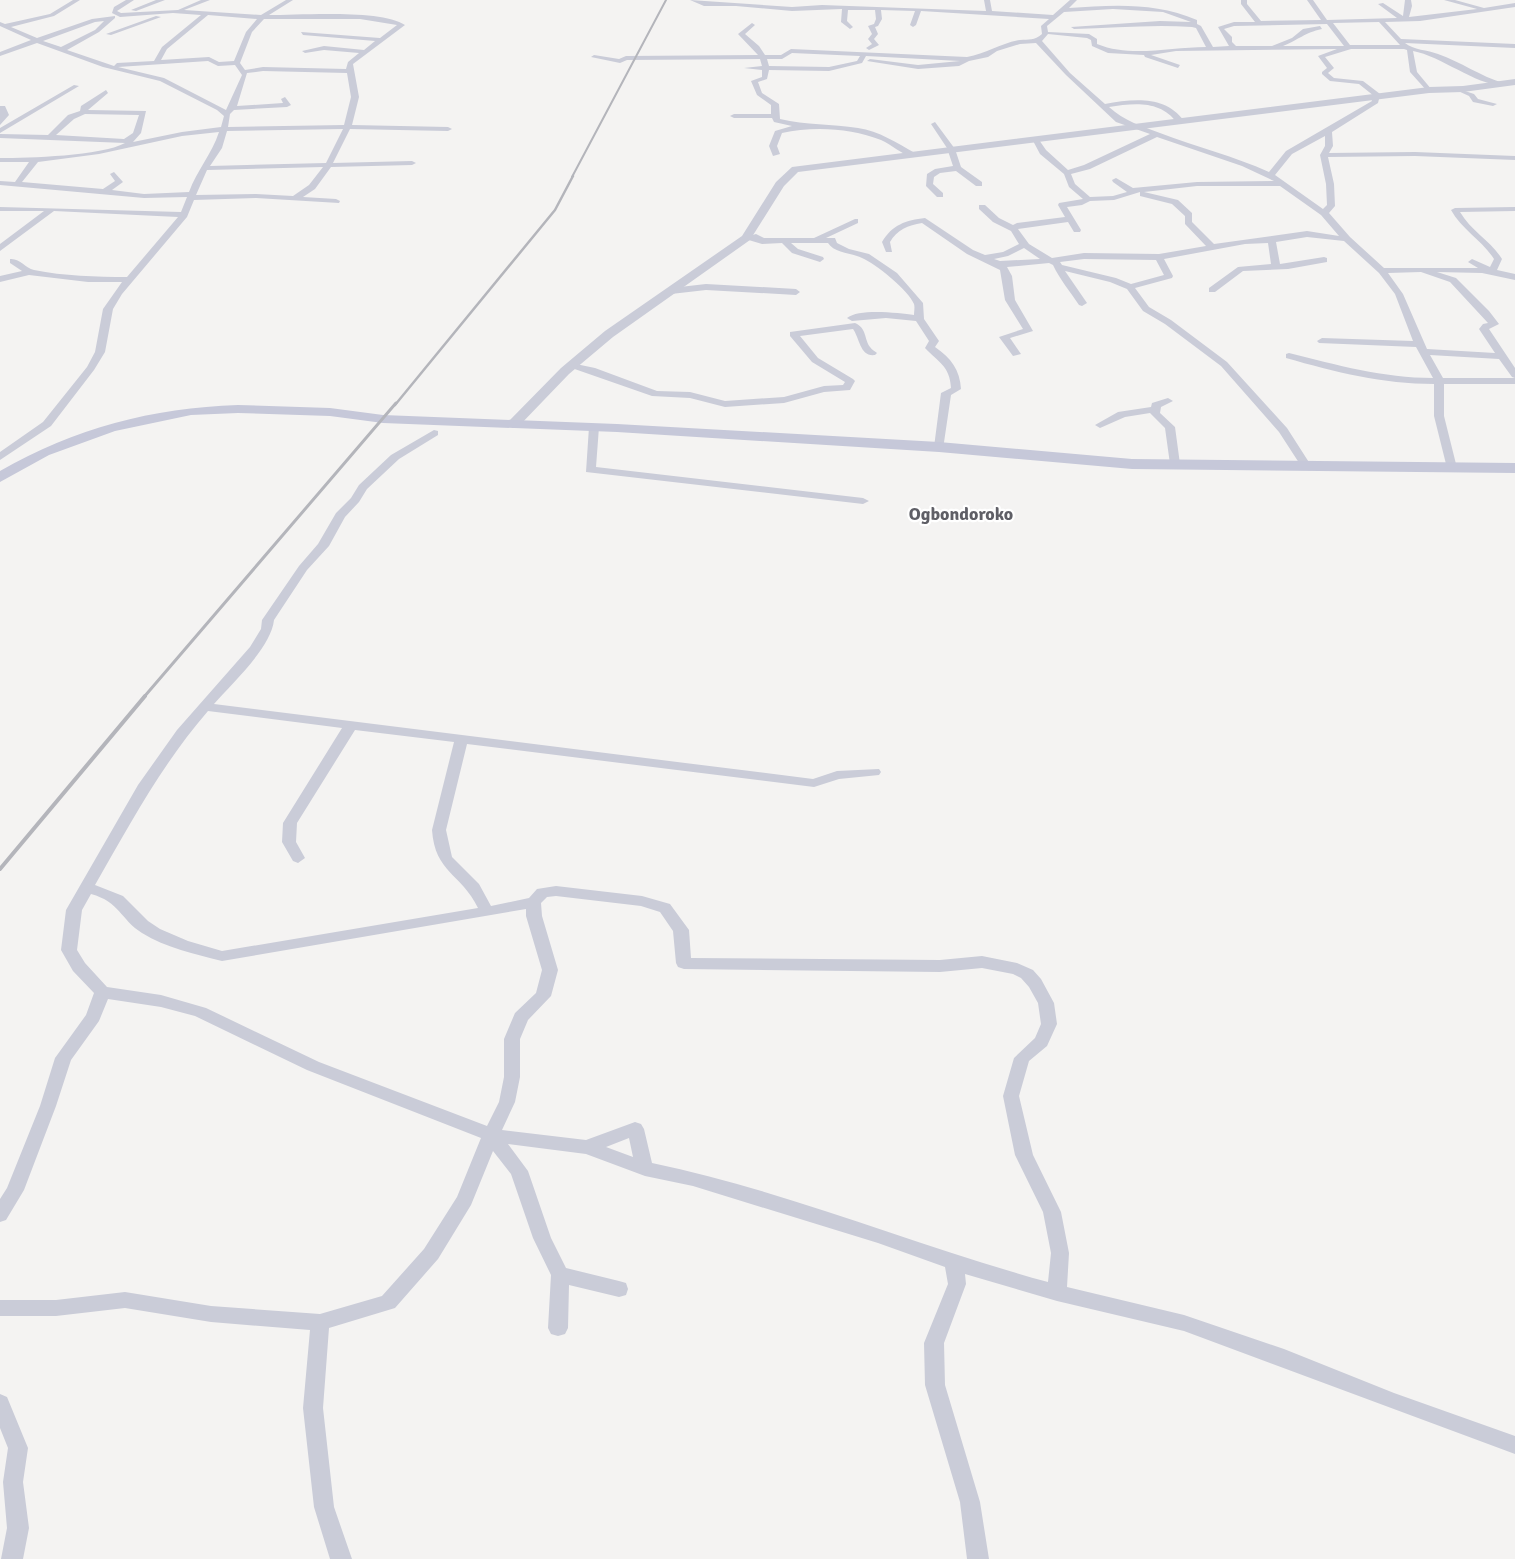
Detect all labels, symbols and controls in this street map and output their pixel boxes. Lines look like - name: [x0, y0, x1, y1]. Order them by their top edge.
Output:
- district label: Ogbondoroko: [909, 503, 1013, 525]

